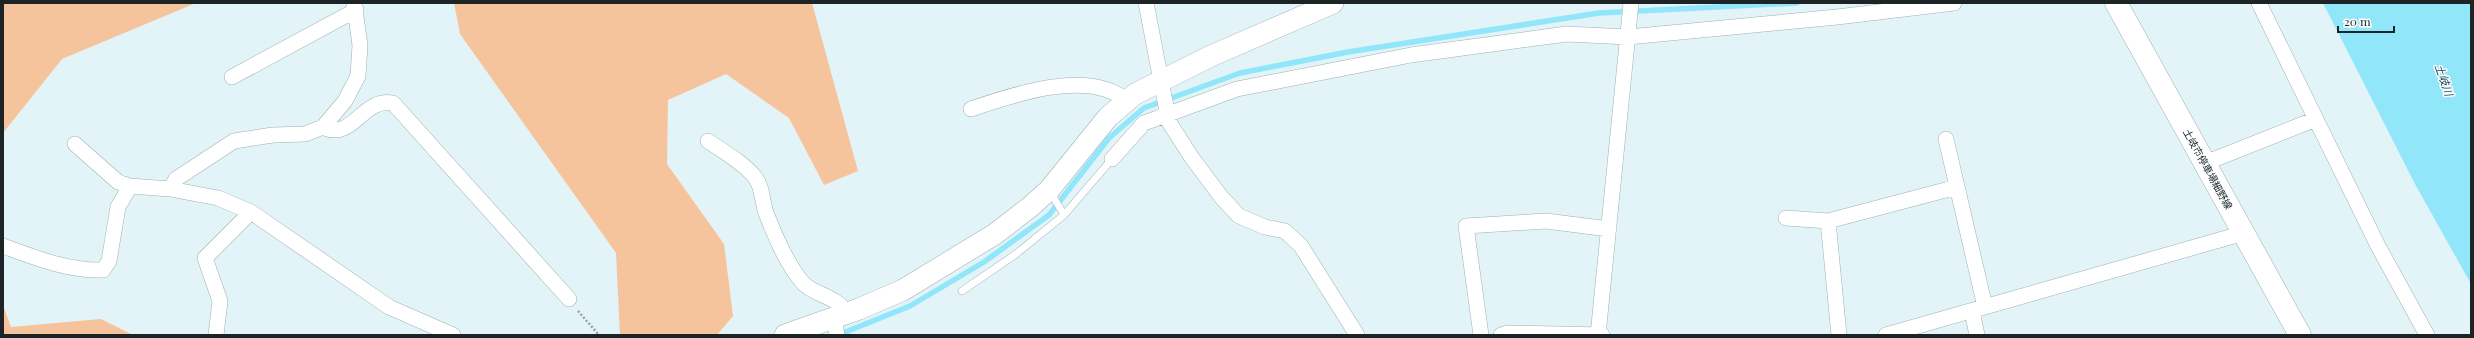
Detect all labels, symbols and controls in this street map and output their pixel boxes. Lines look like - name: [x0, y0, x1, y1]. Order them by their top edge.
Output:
- scale bar: [2338, 8, 2394, 34]
- text: 20 m: [2344, 13, 2371, 29]
- water label: 土岐川: [2432, 62, 2457, 99]
- street label: 土岐市停車場細野線: [2180, 126, 2236, 212]

